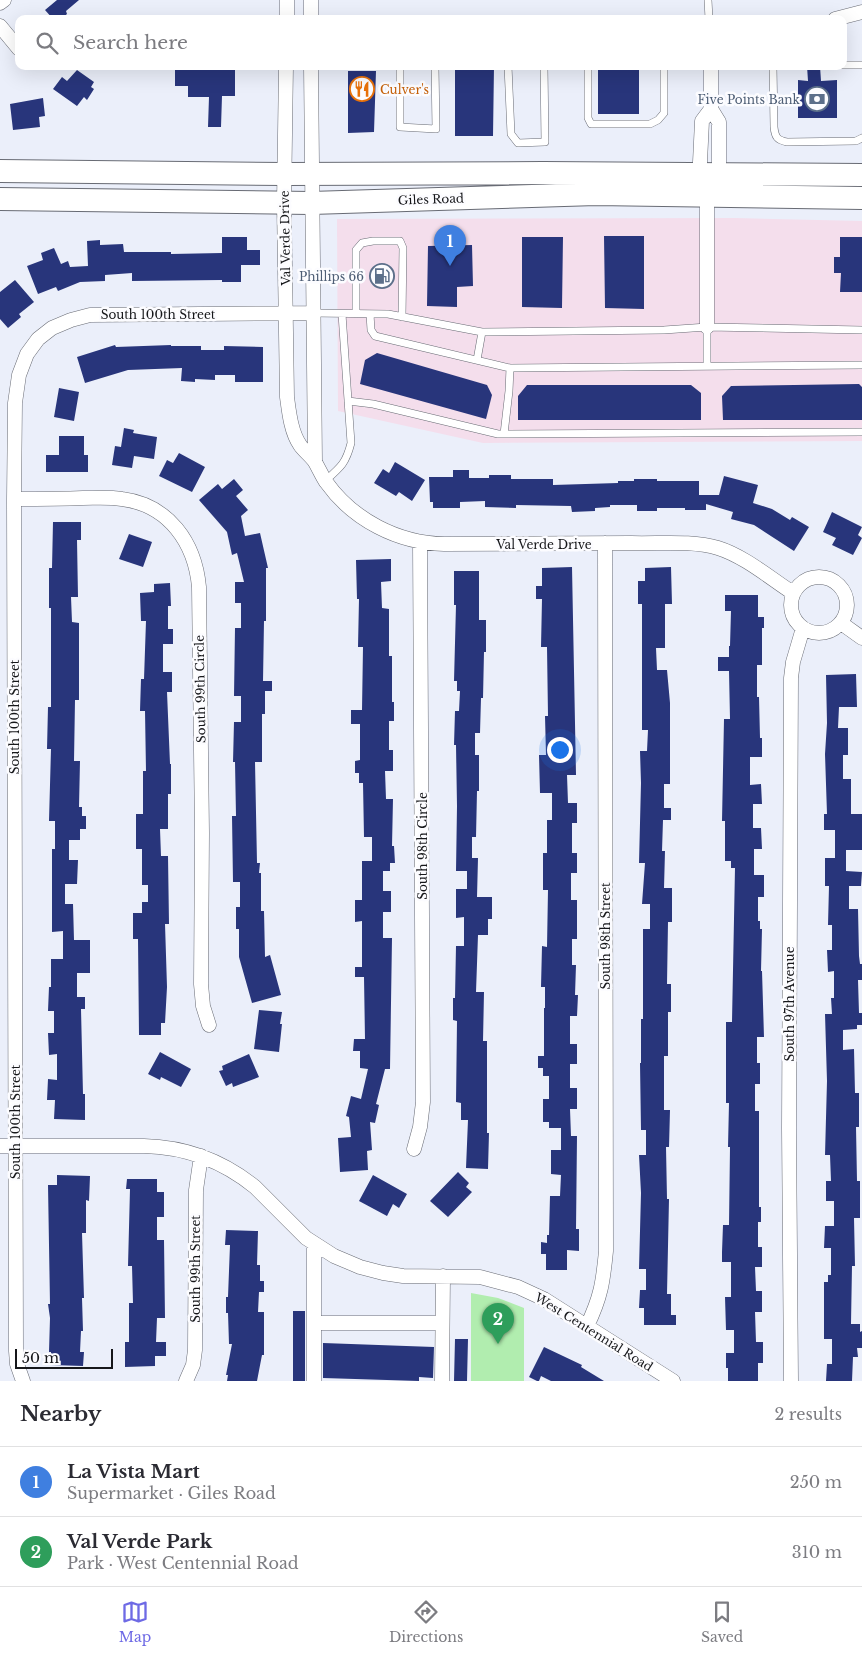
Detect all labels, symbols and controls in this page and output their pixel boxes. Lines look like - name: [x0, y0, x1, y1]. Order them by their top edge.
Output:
- search box: [15, 15, 847, 70]
- icon: search: [33, 29, 61, 57]
- text: Search here: [73, 31, 188, 54]
- restaurant icon: Culver's: [349, 76, 375, 102]
- place label: Culver's: [380, 82, 429, 97]
- bank icon: Five Points Bank: [804, 86, 830, 112]
- place label: Five Points Bank: [698, 92, 801, 107]
- street label: Val Verde Drive: [277, 190, 293, 287]
- street label: Giles Road: [398, 190, 464, 208]
- pin: 1: [434, 225, 466, 266]
- fuel station icon: Phillips 66: [369, 263, 395, 289]
- place label: Phillips 66: [299, 269, 364, 284]
- street label: South 100th Street: [101, 307, 216, 322]
- street label: Val Verde Drive: [495, 537, 592, 552]
- street label: South 99th Circle: [192, 635, 208, 743]
- street label: South 100th Street: [7, 659, 22, 774]
- your location: [547, 737, 573, 763]
- street label: South 98th Circle: [415, 792, 430, 900]
- street label: South 98th Street: [598, 882, 613, 990]
- street label: South 97th Avenue: [782, 946, 797, 1062]
- street label: South 100th Street: [8, 1064, 23, 1179]
- street label: South 99th Street: [188, 1215, 203, 1323]
- street label: West Centennial Road: [531, 1289, 656, 1374]
- pin: 2: [482, 1303, 514, 1344]
- scale bar: [15, 1346, 112, 1369]
- text: 50 m: [22, 1349, 59, 1367]
- text: Nearby: [20, 1401, 101, 1427]
- text: 2 results: [774, 1404, 842, 1424]
- text: La Vista Mart: [67, 1460, 200, 1483]
- text: 1: [33, 1472, 39, 1492]
- text: 250 m: [790, 1472, 842, 1492]
- text: Supermarket · Giles Road: [67, 1483, 276, 1503]
- text: Val Verde Park: [67, 1530, 212, 1553]
- text: 2: [31, 1542, 41, 1562]
- text: 310 m: [792, 1542, 842, 1562]
- text: Park · West Centennial Road: [67, 1553, 299, 1573]
- tab: Map: [119, 1598, 151, 1646]
- tab: Directions: [389, 1598, 463, 1646]
- tab: Saved: [701, 1598, 743, 1646]

